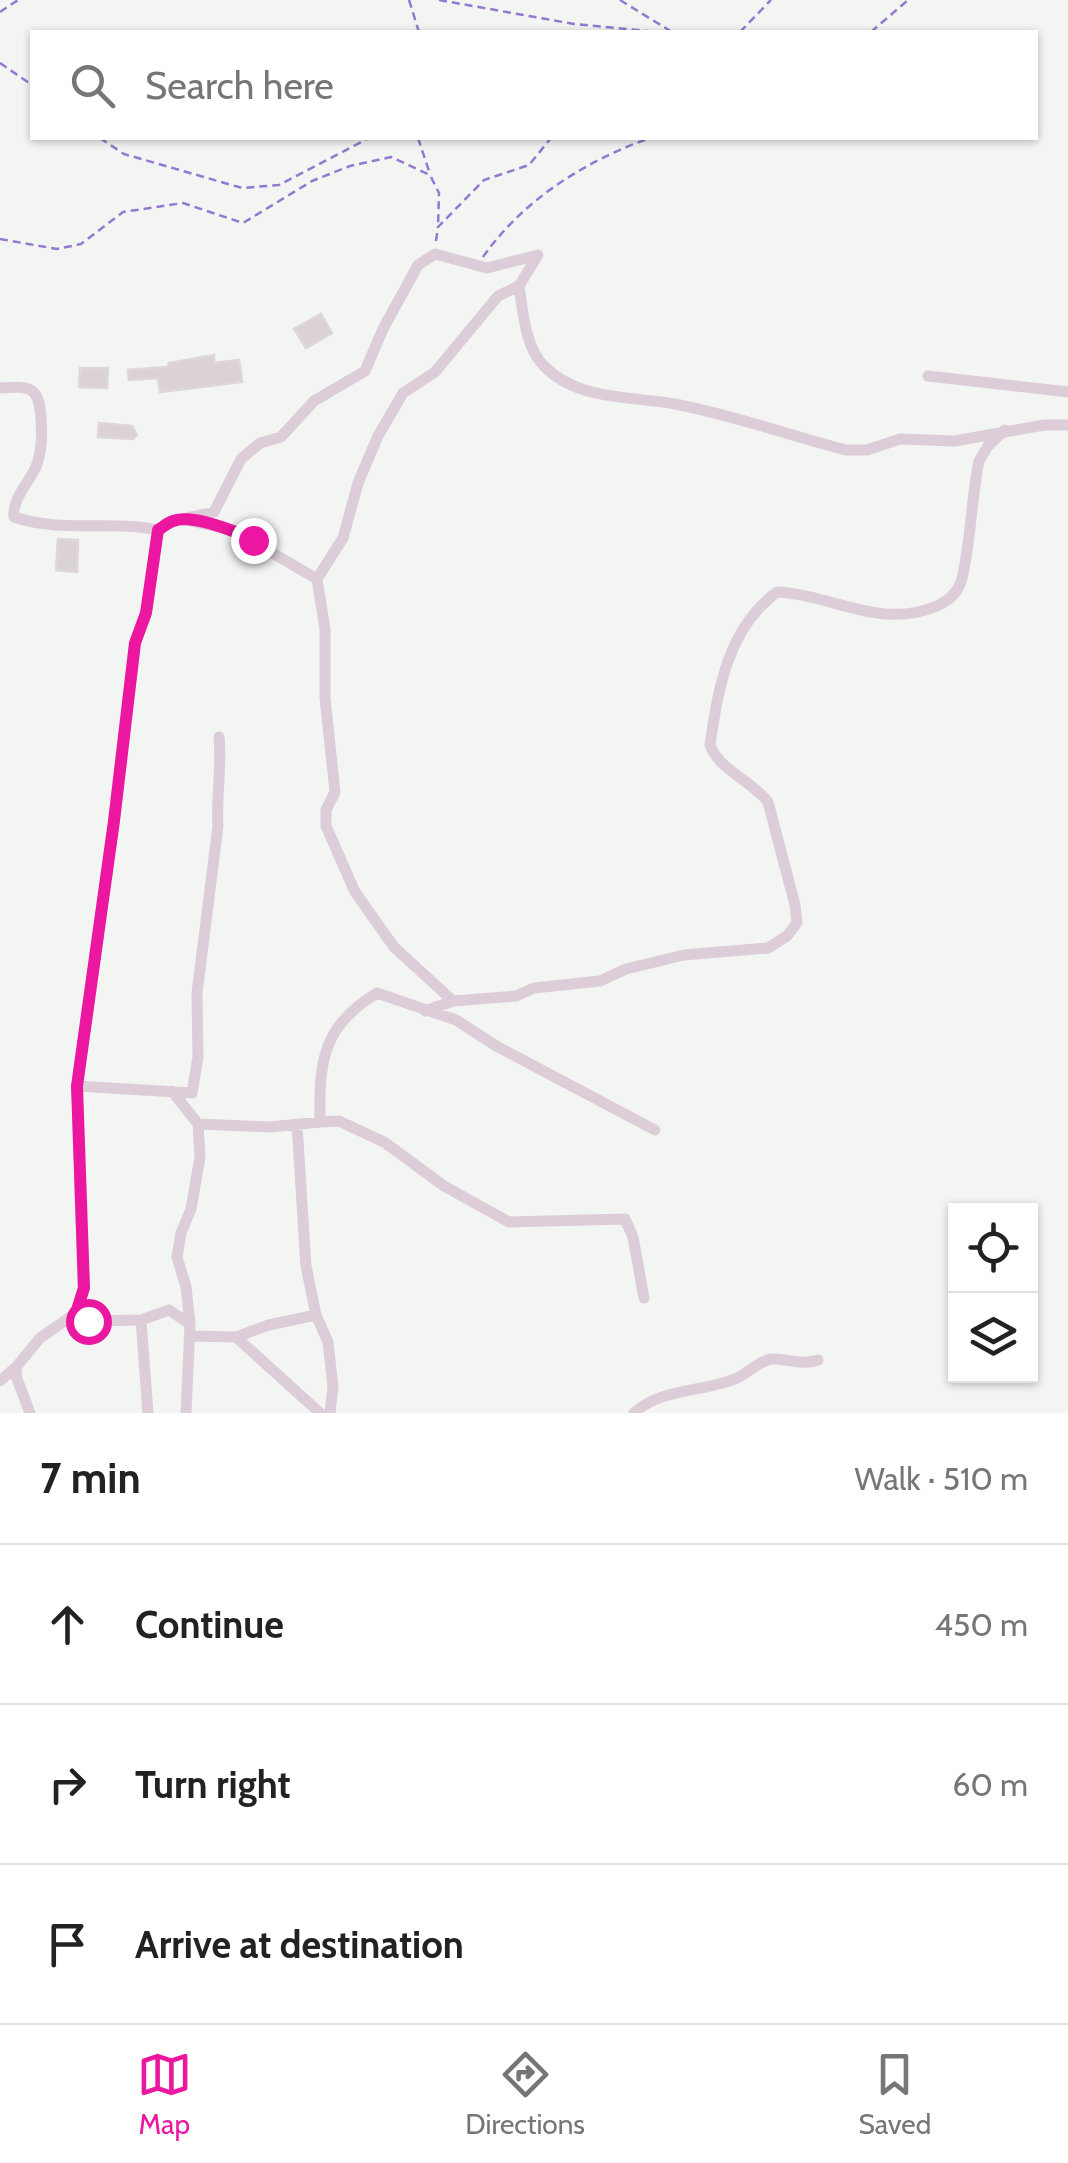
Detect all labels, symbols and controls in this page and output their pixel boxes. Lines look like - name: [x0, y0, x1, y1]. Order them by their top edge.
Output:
- search box: [30, 30, 1038, 140]
- icon: search: [65, 58, 120, 113]
- text: Search here: [145, 62, 334, 109]
- route end: [231, 518, 277, 564]
- map controls: [948, 1203, 1038, 1383]
- button: locate: [948, 1203, 1038, 1293]
- button: layers: [948, 1293, 1038, 1383]
- route start: [66, 1299, 112, 1345]
- text: 7 min: [40, 1452, 141, 1504]
- text: Walk · 510 m: [854, 1459, 1028, 1498]
- icon: ahead: [40, 1597, 95, 1652]
- text: Continue: [135, 1601, 284, 1648]
- text: 450 m: [935, 1605, 1028, 1644]
- icon: right: [40, 1757, 95, 1812]
- text: Turn right: [135, 1761, 291, 1808]
- text: 60 m: [952, 1765, 1028, 1804]
- icon: arrive: [40, 1917, 95, 1972]
- text: Arrive at destination: [135, 1921, 464, 1968]
- tab: Map: [137, 2047, 192, 2141]
- tab: Directions: [465, 2047, 585, 2141]
- tab: Saved: [859, 2047, 931, 2141]

